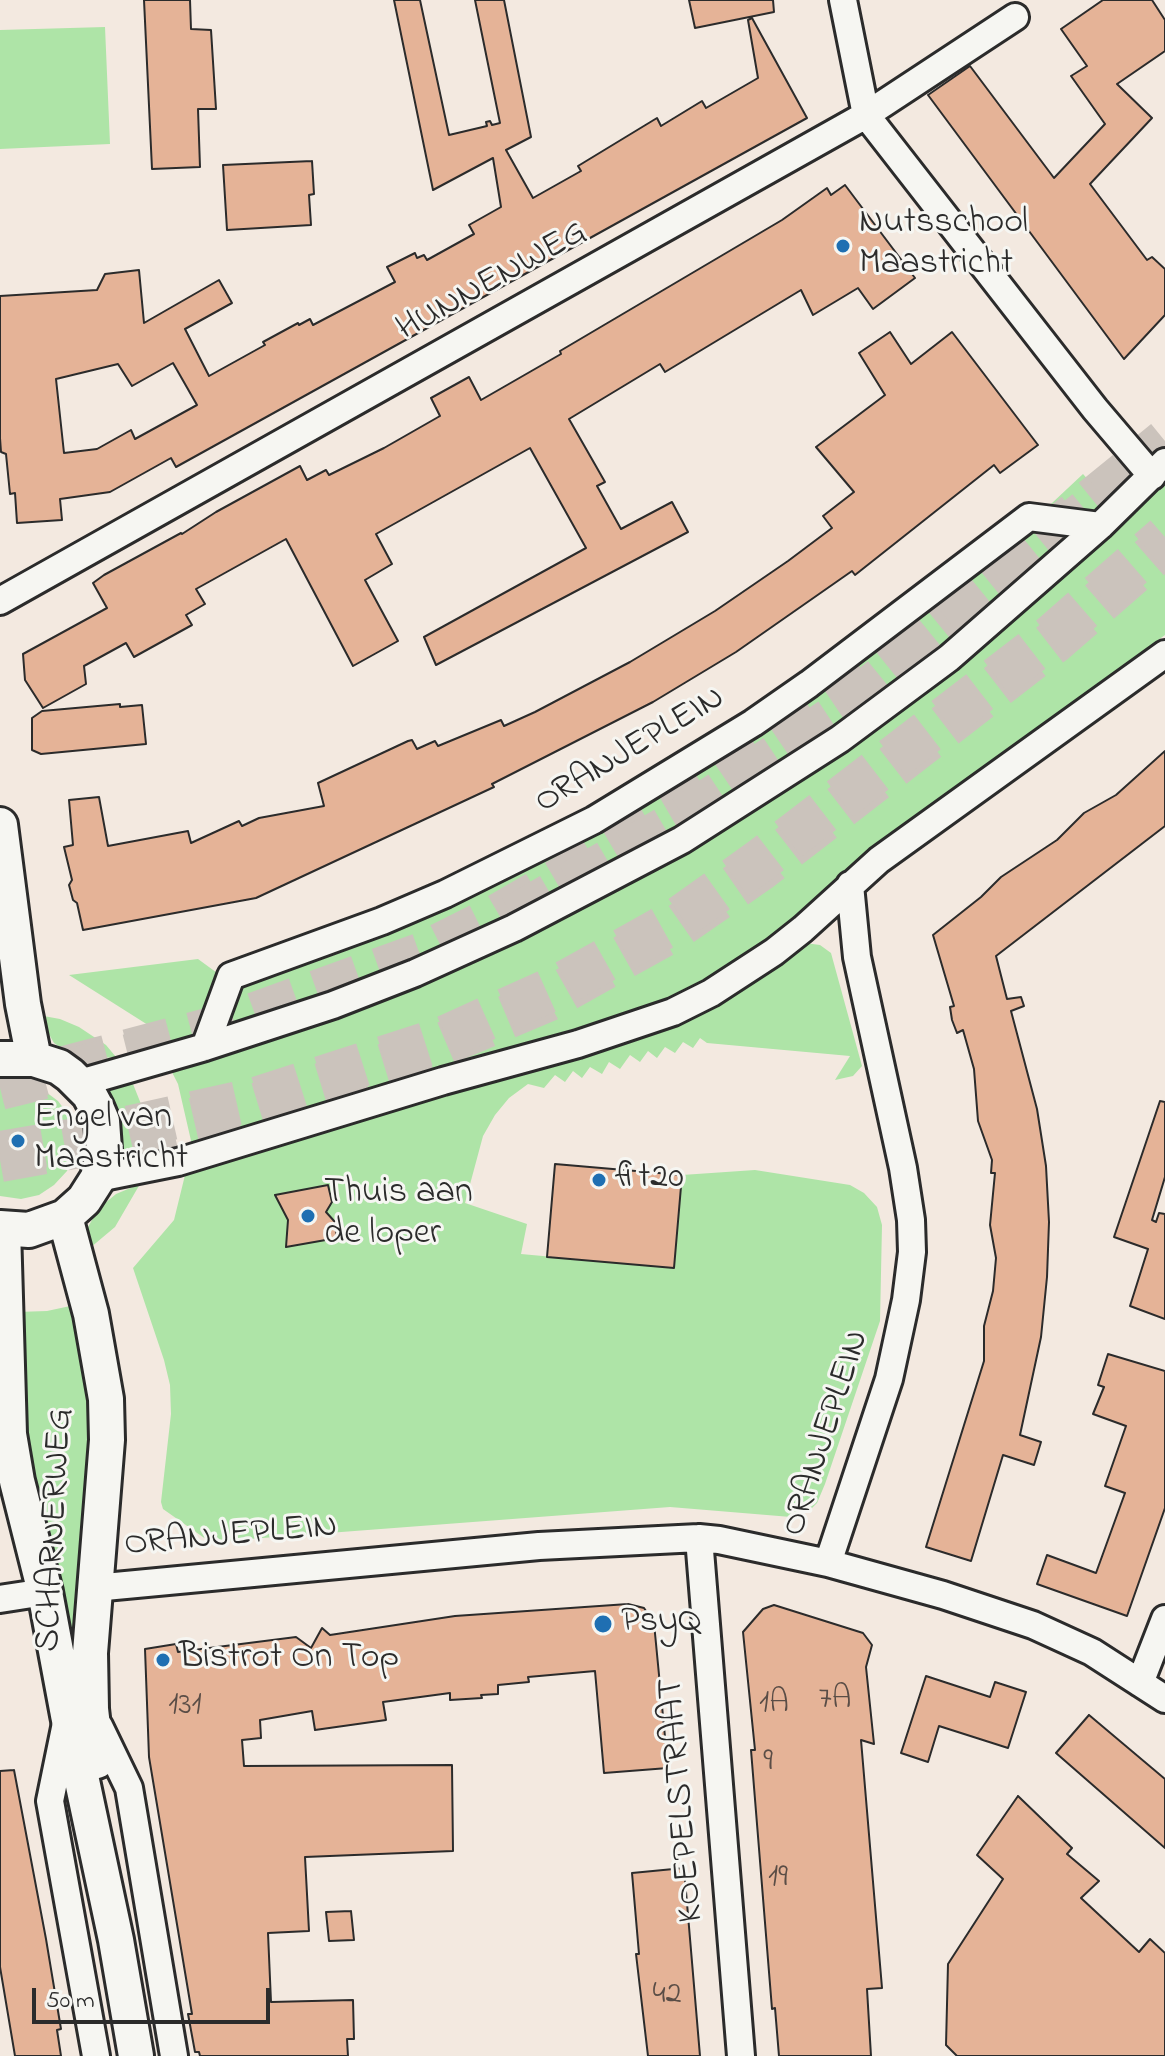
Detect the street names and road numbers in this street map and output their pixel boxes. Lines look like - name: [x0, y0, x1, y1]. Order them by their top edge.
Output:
- street label: HUNNENWEG: [390, 213, 596, 353]
- street label: ORANJEPLEIN: [528, 678, 734, 826]
- street label: ORANJEPLEIN: [774, 1326, 882, 1542]
- street label: SCHARNERWEG: [29, 1407, 85, 1653]
- street label: ORANJEPLEIN: [123, 1507, 339, 1569]
- street label: KOEPELSTRAAT: [652, 1676, 716, 1924]

